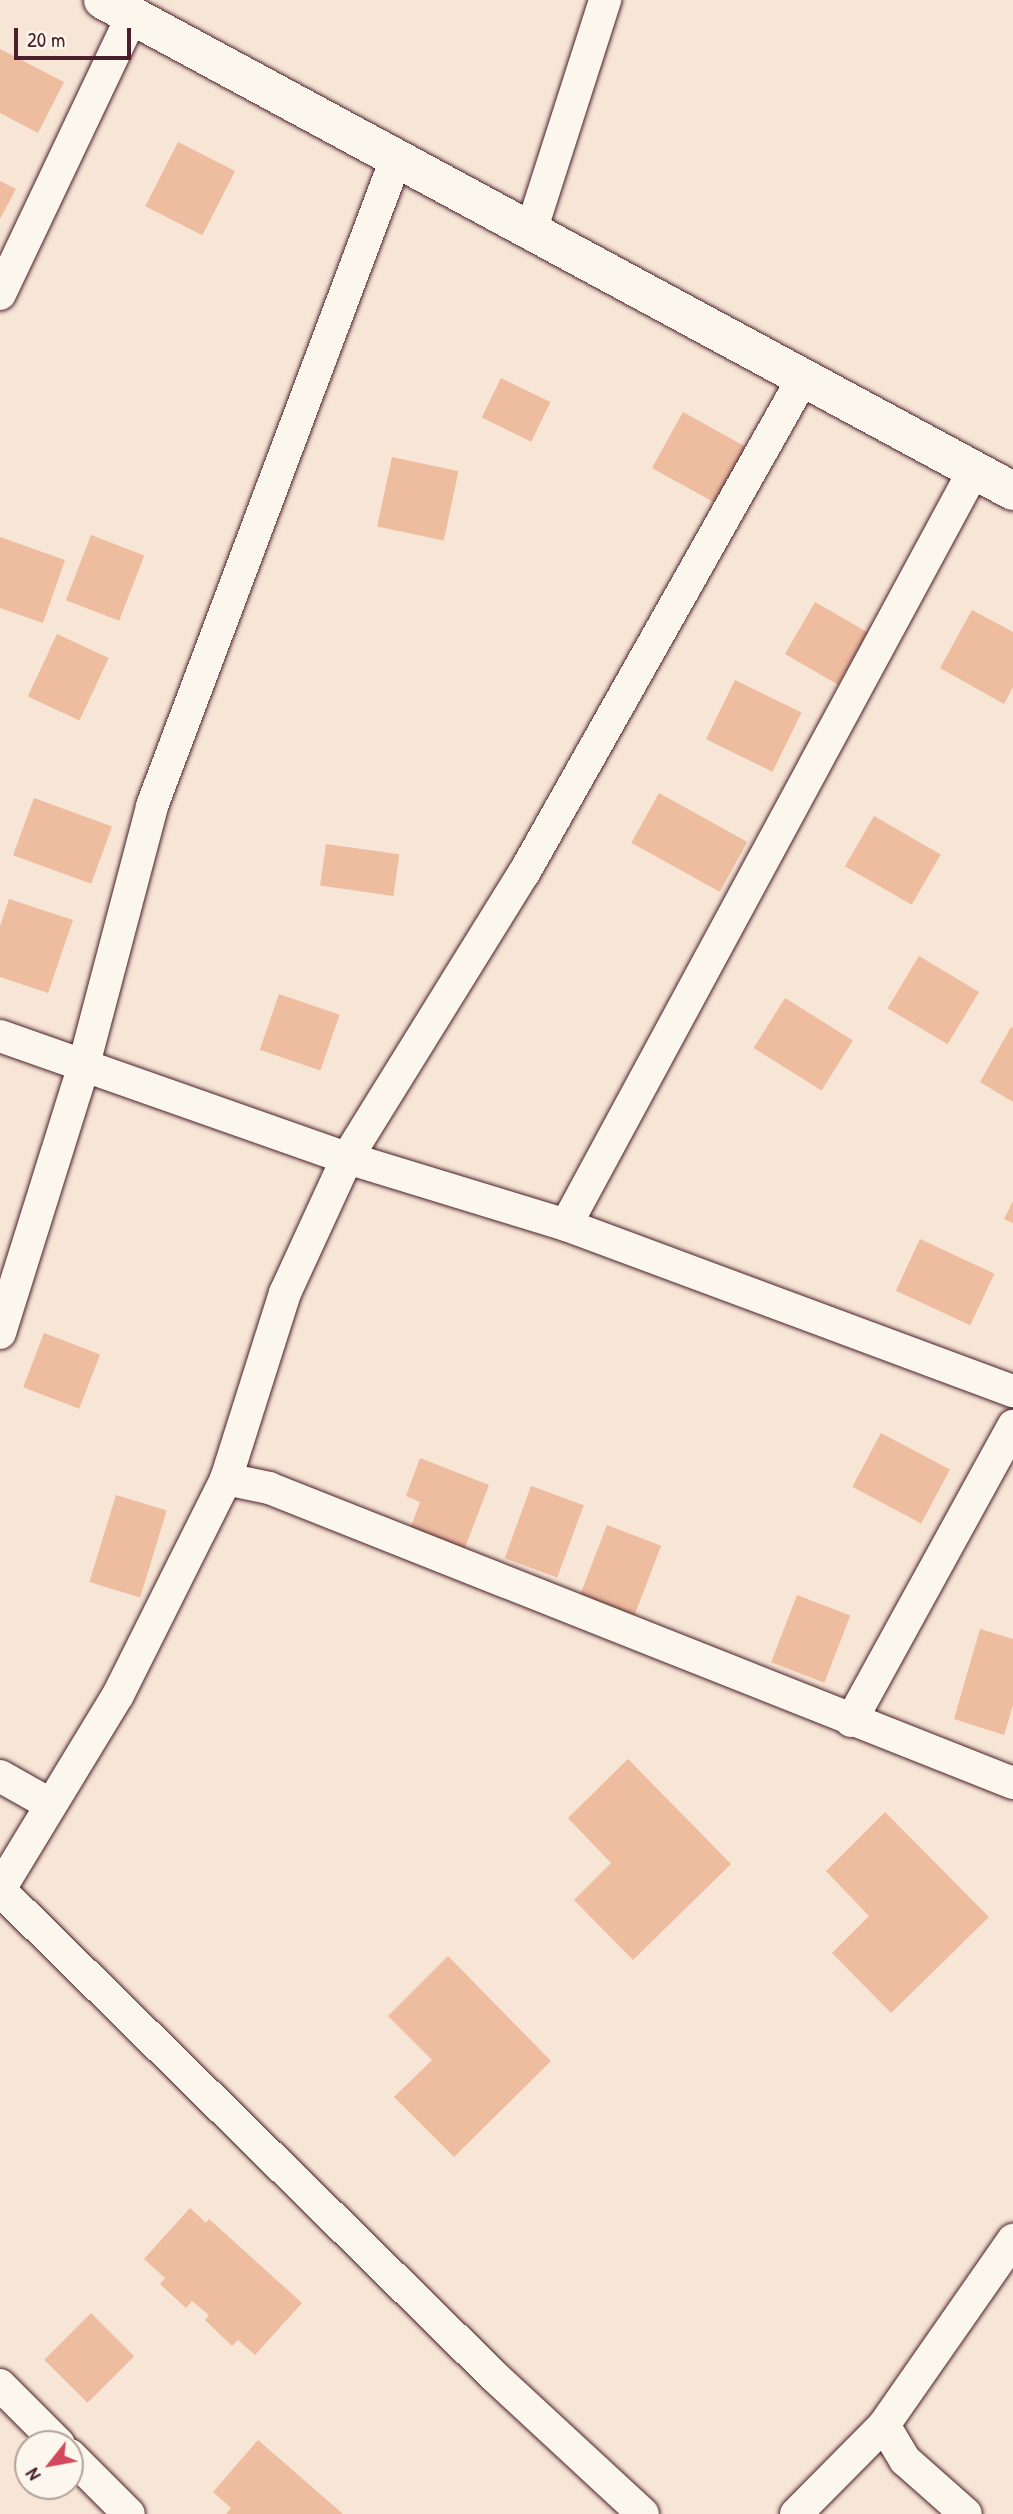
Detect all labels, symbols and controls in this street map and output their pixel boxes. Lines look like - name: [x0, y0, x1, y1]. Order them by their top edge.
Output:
- scale bar: [18, 14, 135, 58]
- text: 20 m: [27, 25, 65, 54]
- north arrow: [14, 2430, 84, 2500]
- text: N: [19, 2464, 46, 2486]

